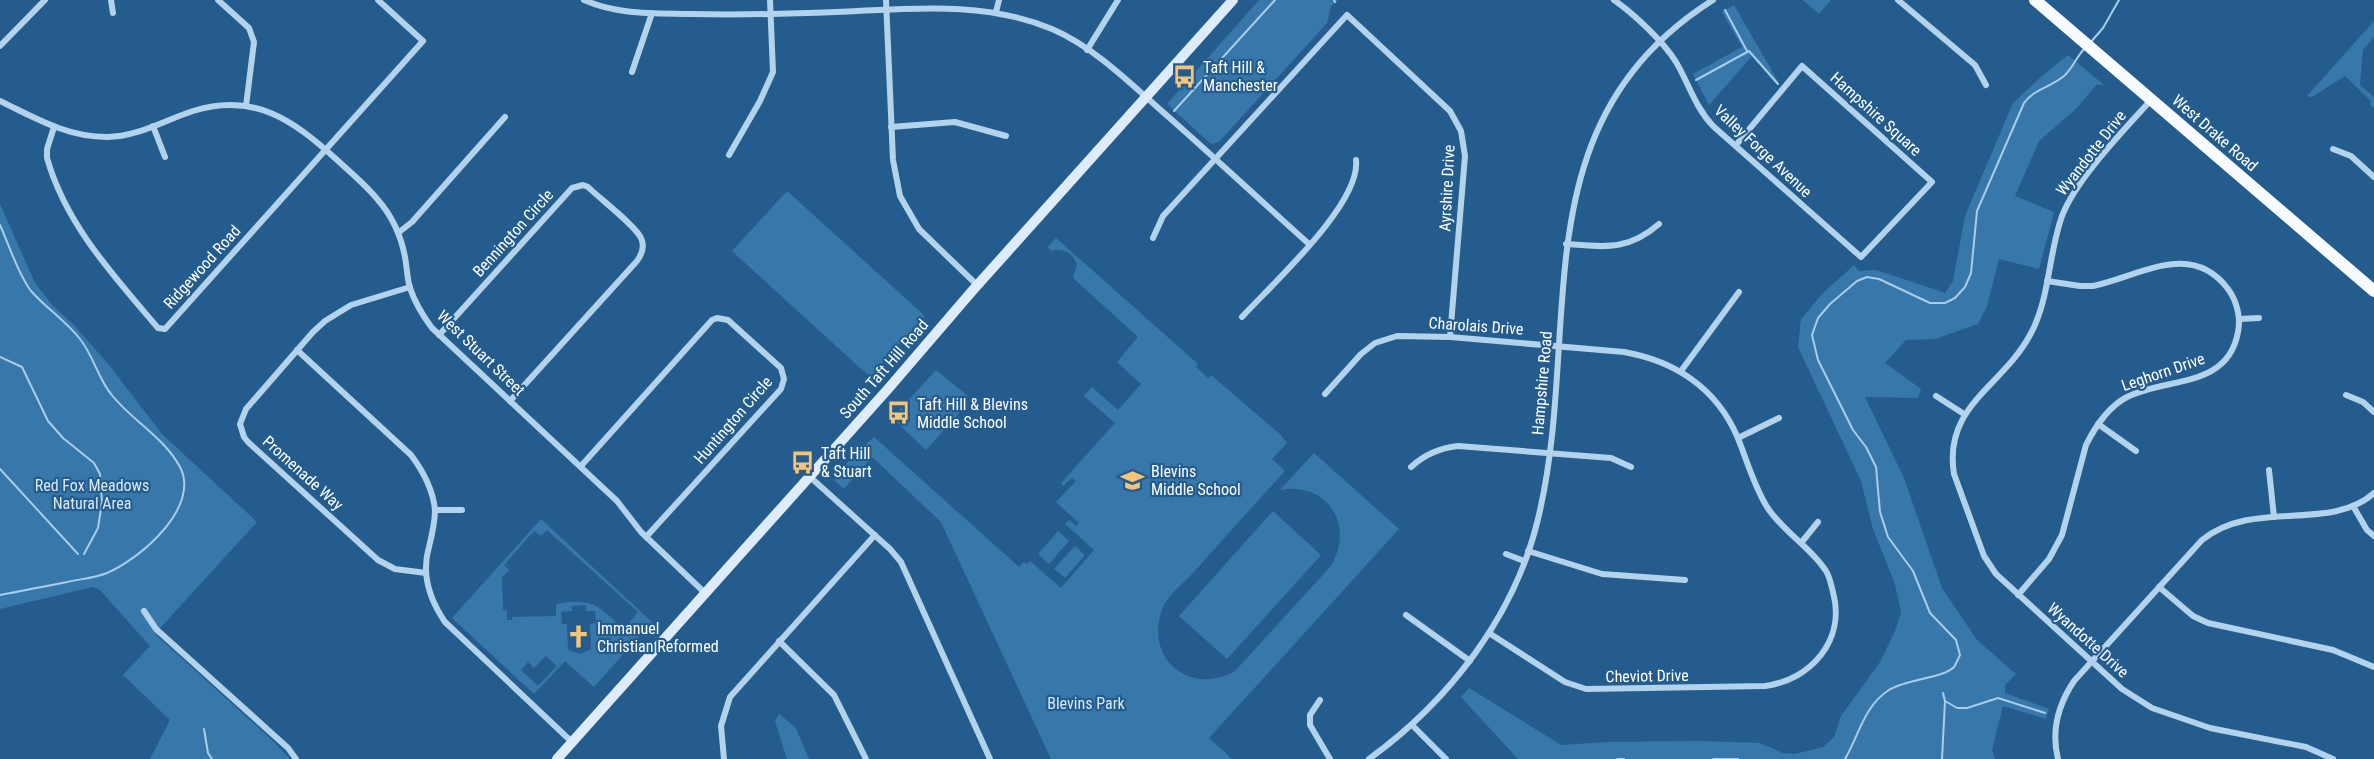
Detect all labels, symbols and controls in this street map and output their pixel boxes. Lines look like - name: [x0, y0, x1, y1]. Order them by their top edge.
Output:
- place label: Taft Hill & Manchester: [1203, 58, 1278, 95]
- bus stop icon: Taft Hill & Manchester: [1172, 63, 1198, 89]
- street label: Hampshire Square: [1827, 68, 1925, 160]
- street label: West Drake Road: [2168, 91, 2262, 175]
- street label: Valley Forge Avenue: [1710, 101, 1816, 201]
- street label: Wyandotte Drive: [2052, 107, 2130, 199]
- street label: Ayrshire Drive: [1435, 144, 1459, 232]
- street label: Bennington Circle: [469, 185, 557, 281]
- street label: Ridgewood Road: [160, 221, 244, 313]
- street label: West Stuart Street: [433, 306, 529, 400]
- street label: Charolais Drive: [1428, 313, 1524, 339]
- street label: South Taft Hill Road: [836, 316, 932, 422]
- street label: Hampshire Road: [1528, 330, 1556, 436]
- street label: Leghorn Drive: [2119, 349, 2207, 395]
- street label: Huntington Circle: [690, 372, 776, 468]
- place label: Taft Hill & Blevins Middle School: [917, 395, 1028, 432]
- bus stop icon: Taft Hill & Blevins Middle School: [886, 400, 912, 426]
- street label: Promenade Way: [259, 432, 347, 514]
- place label: Taft Hill & Stuart: [821, 444, 872, 481]
- bus stop icon: Taft Hill & Stuart: [790, 449, 816, 475]
- place label: Blevins Middle School: [1151, 462, 1241, 499]
- school or university icon: Blevins Middle School: [1120, 467, 1146, 493]
- park label: Red Fox Meadows Natural Area: [35, 476, 149, 513]
- street label: Wyandotte Drive: [2043, 599, 2133, 681]
- place label: Immanuel Christian Reformed: [597, 619, 719, 656]
- church icon: Immanuel Christian Reformed: [566, 624, 592, 650]
- street label: Cheviot Drive: [1605, 666, 1689, 686]
- park label: Blevins Park: [1047, 694, 1126, 713]

